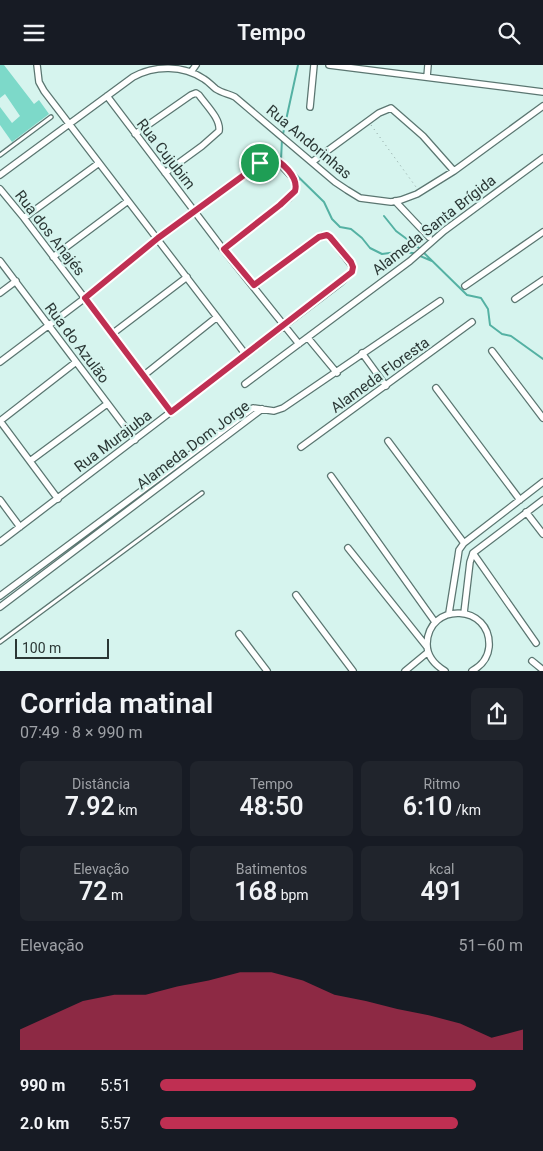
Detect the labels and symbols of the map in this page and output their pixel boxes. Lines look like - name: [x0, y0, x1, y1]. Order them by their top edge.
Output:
- street label: Rua Andorinhas: [263, 101, 355, 183]
- street label: Rua Cujubim: [133, 115, 199, 193]
- pin: [239, 142, 281, 184]
- street label: Alameda Santa Brígida: [369, 171, 499, 279]
- street label: Rua dos Anajés: [11, 187, 89, 279]
- street label: Rua do Azulão: [41, 299, 113, 387]
- street label: Alameda Floresta: [327, 333, 433, 417]
- street label: Alameda Dom Jorge: [133, 397, 253, 493]
- street label: Rua Murajuba: [71, 406, 155, 476]
- scale bar: [15, 636, 109, 659]

